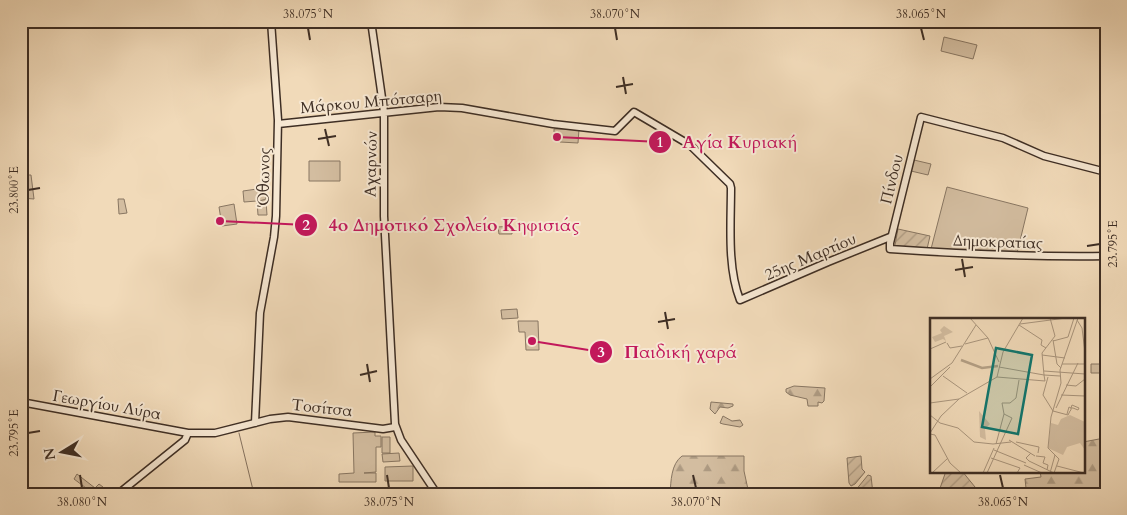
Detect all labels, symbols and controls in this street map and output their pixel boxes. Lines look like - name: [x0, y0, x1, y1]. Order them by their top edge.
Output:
- text: 38.075°N: [283, 6, 334, 22]
- text: 38.070°N: [590, 6, 641, 22]
- text: 38.065°N: [896, 6, 947, 22]
- street label: Μάρκου Μπότσαρη: [299, 85, 443, 119]
- callout: Αγία Κυριακή: [647, 126, 808, 159]
- text: Αγία Κυριακή: [682, 130, 798, 155]
- street label: Αχαρνών: [359, 131, 383, 197]
- text: 1: [656, 132, 664, 152]
- street label: Όθωνος: [252, 147, 276, 208]
- street label: Πίνδου: [875, 152, 909, 206]
- text: 23.800°E: [6, 166, 22, 214]
- callout: 4ο Δημοτικό Σχολείο Κηφισιάς: [293, 208, 589, 241]
- text: 4ο Δημοτικό Σχολείο Κηφισιάς: [328, 213, 580, 238]
- text: 2: [302, 215, 310, 235]
- text: 23.795°E: [1105, 220, 1121, 268]
- street label: 25ης Μαρτίου: [761, 228, 860, 286]
- street label: Δημοκρατίας: [953, 229, 1043, 255]
- inset map: [930, 318, 1084, 472]
- callout: Παιδική χαρά: [589, 335, 747, 368]
- text: Παιδική χαρά: [624, 340, 738, 365]
- text: 3: [597, 342, 605, 362]
- street label: Γεωργίου Λύρα: [51, 385, 163, 425]
- street label: Τοσίτσα: [290, 394, 354, 422]
- text: 23.795°E: [6, 409, 22, 457]
- north arrow: [38, 428, 88, 478]
- text: N: [39, 447, 60, 462]
- text: 38.080°N: [57, 494, 108, 510]
- text: 38.075°N: [364, 494, 415, 510]
- text: 38.070°N: [671, 494, 722, 510]
- text: 38.065°N: [978, 494, 1029, 510]

